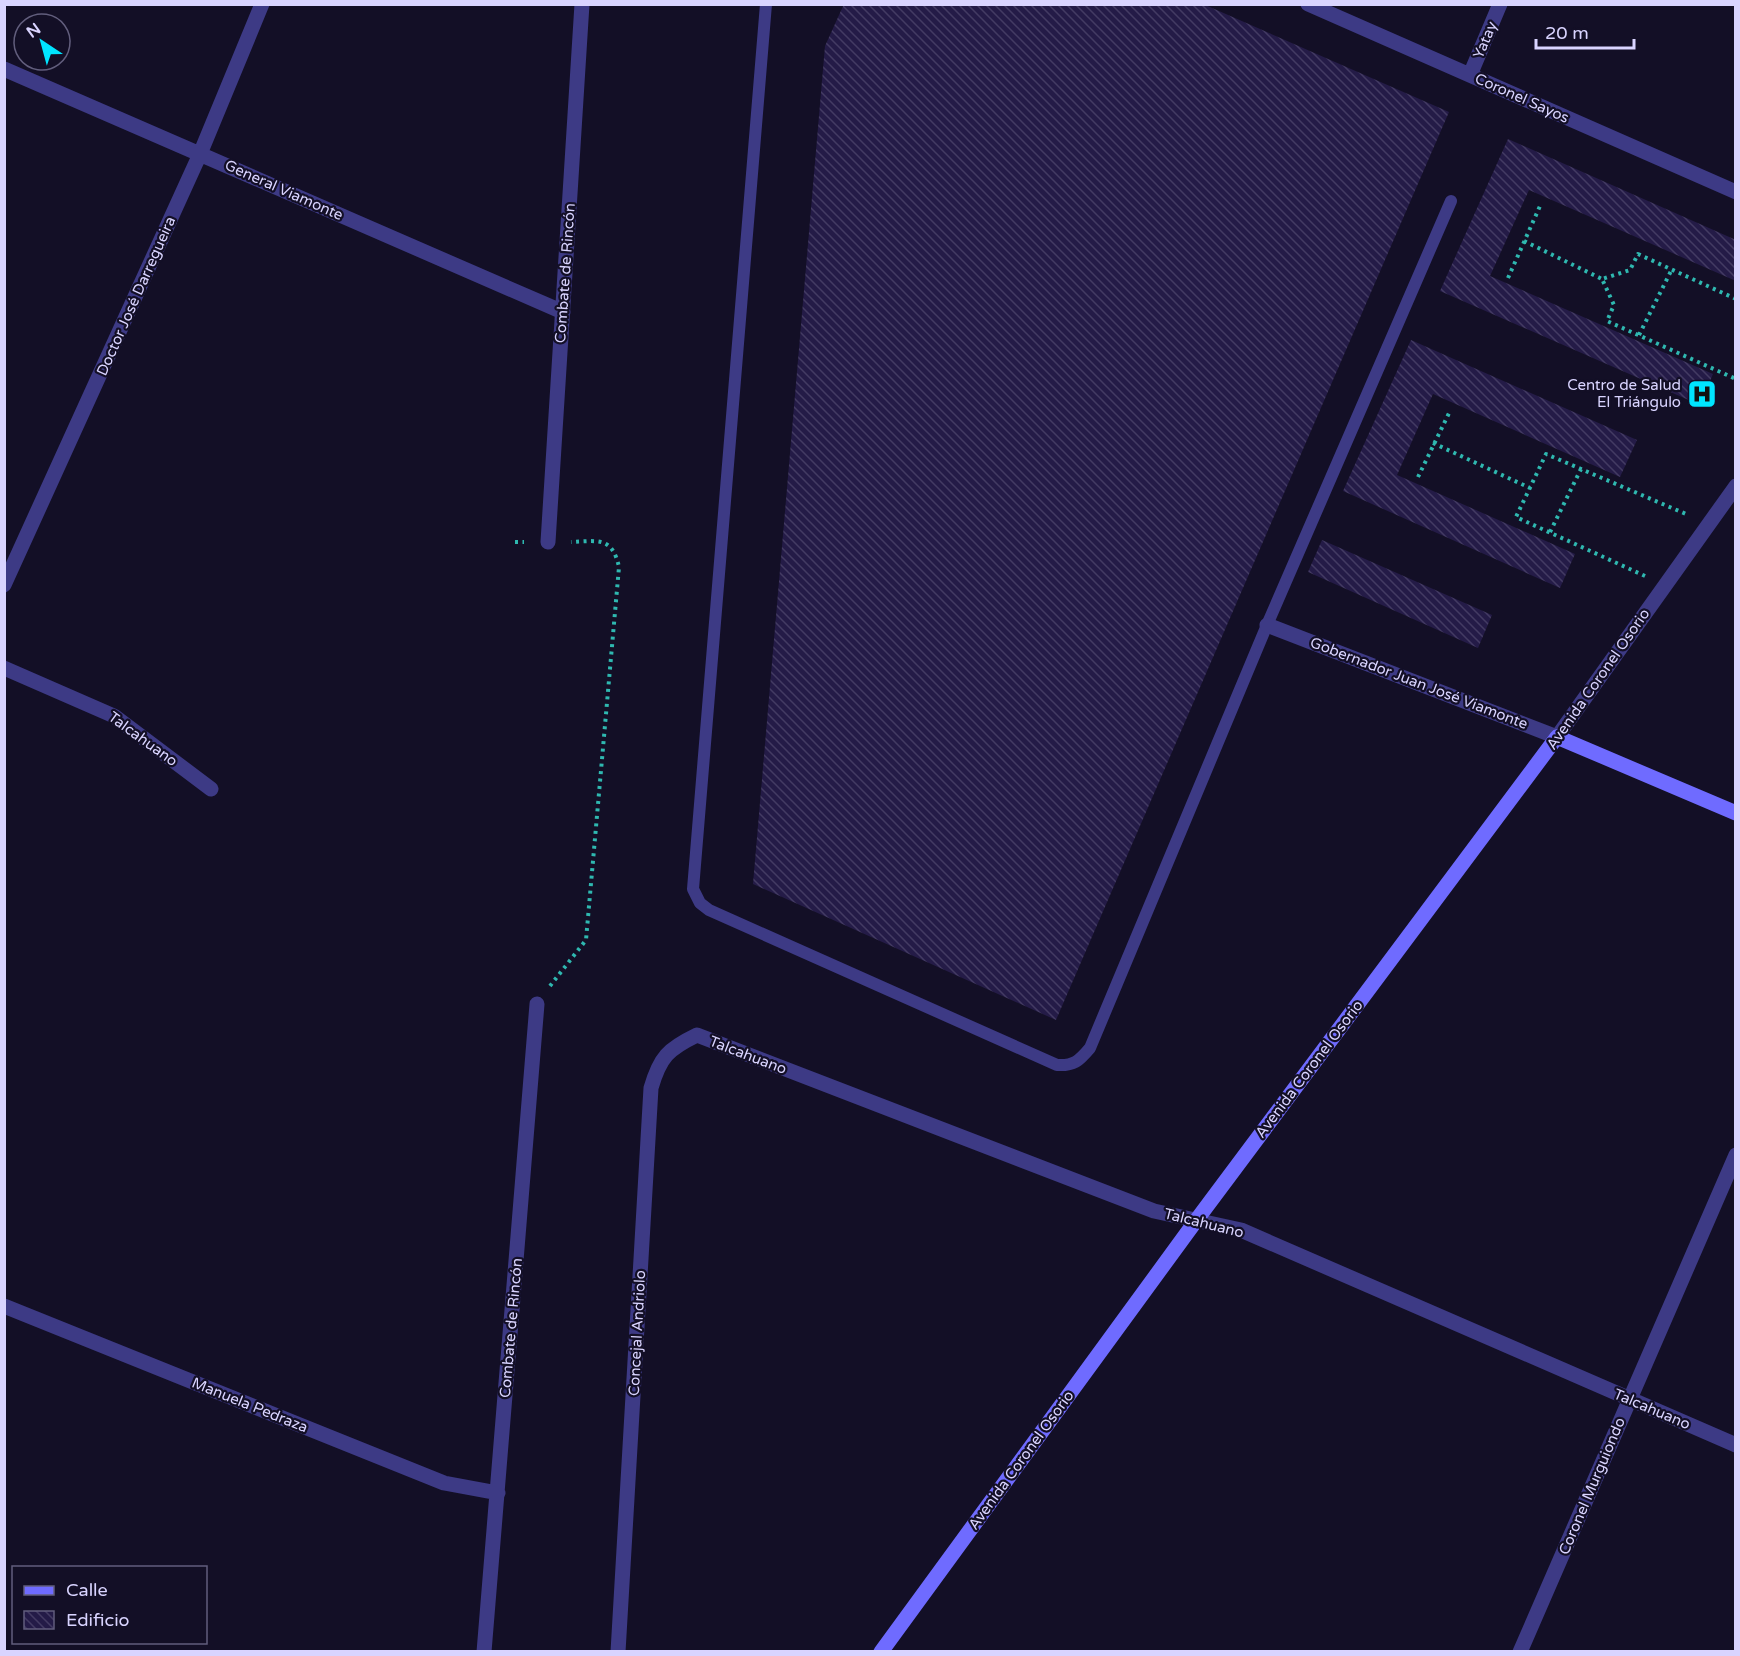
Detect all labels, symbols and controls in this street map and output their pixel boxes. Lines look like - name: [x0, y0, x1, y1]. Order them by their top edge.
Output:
- north arrow: [12, 12, 72, 72]
- scale bar: [1536, 12, 1634, 50]
- text: N: [23, 19, 45, 43]
- street label: Yatay: [1469, 19, 1501, 61]
- text: 20 m: [1545, 22, 1589, 44]
- street label: Coronel Sayos: [1472, 69, 1572, 127]
- street label: General Viamonte: [222, 156, 346, 224]
- street label: Combate de Rincón: [551, 202, 579, 344]
- street label: Doctor José Darregueira: [93, 214, 179, 378]
- place label: Centro de Salud El Triángulo: [1567, 376, 1681, 411]
- hospital icon: Centro de Salud El Triángulo: [1686, 378, 1718, 410]
- street label: Avenida Coronel Osorio: [1542, 605, 1654, 753]
- street label: Gobernador Juan José Viamonte: [1308, 633, 1530, 733]
- street label: Talcahuano: [105, 708, 181, 770]
- street label: Avenida Coronel Osorio: [1251, 997, 1367, 1141]
- street label: Talcahuano: [707, 1032, 789, 1078]
- street label: Talcahuano: [1162, 1204, 1246, 1242]
- street label: Combate de Rincón: [496, 1257, 526, 1399]
- street label: Concejal Andriolo: [625, 1270, 649, 1396]
- street label: Manuela Pedraza: [189, 1374, 311, 1436]
- street label: Talcahuano: [1611, 1385, 1693, 1433]
- street label: Avenida Coronel Osorio: [964, 1387, 1078, 1533]
- street label: Coronel Murguiondo: [1555, 1415, 1629, 1557]
- legend: [12, 1566, 207, 1644]
- text: Calle: [66, 1579, 108, 1601]
- text: Edificio: [66, 1609, 130, 1631]

